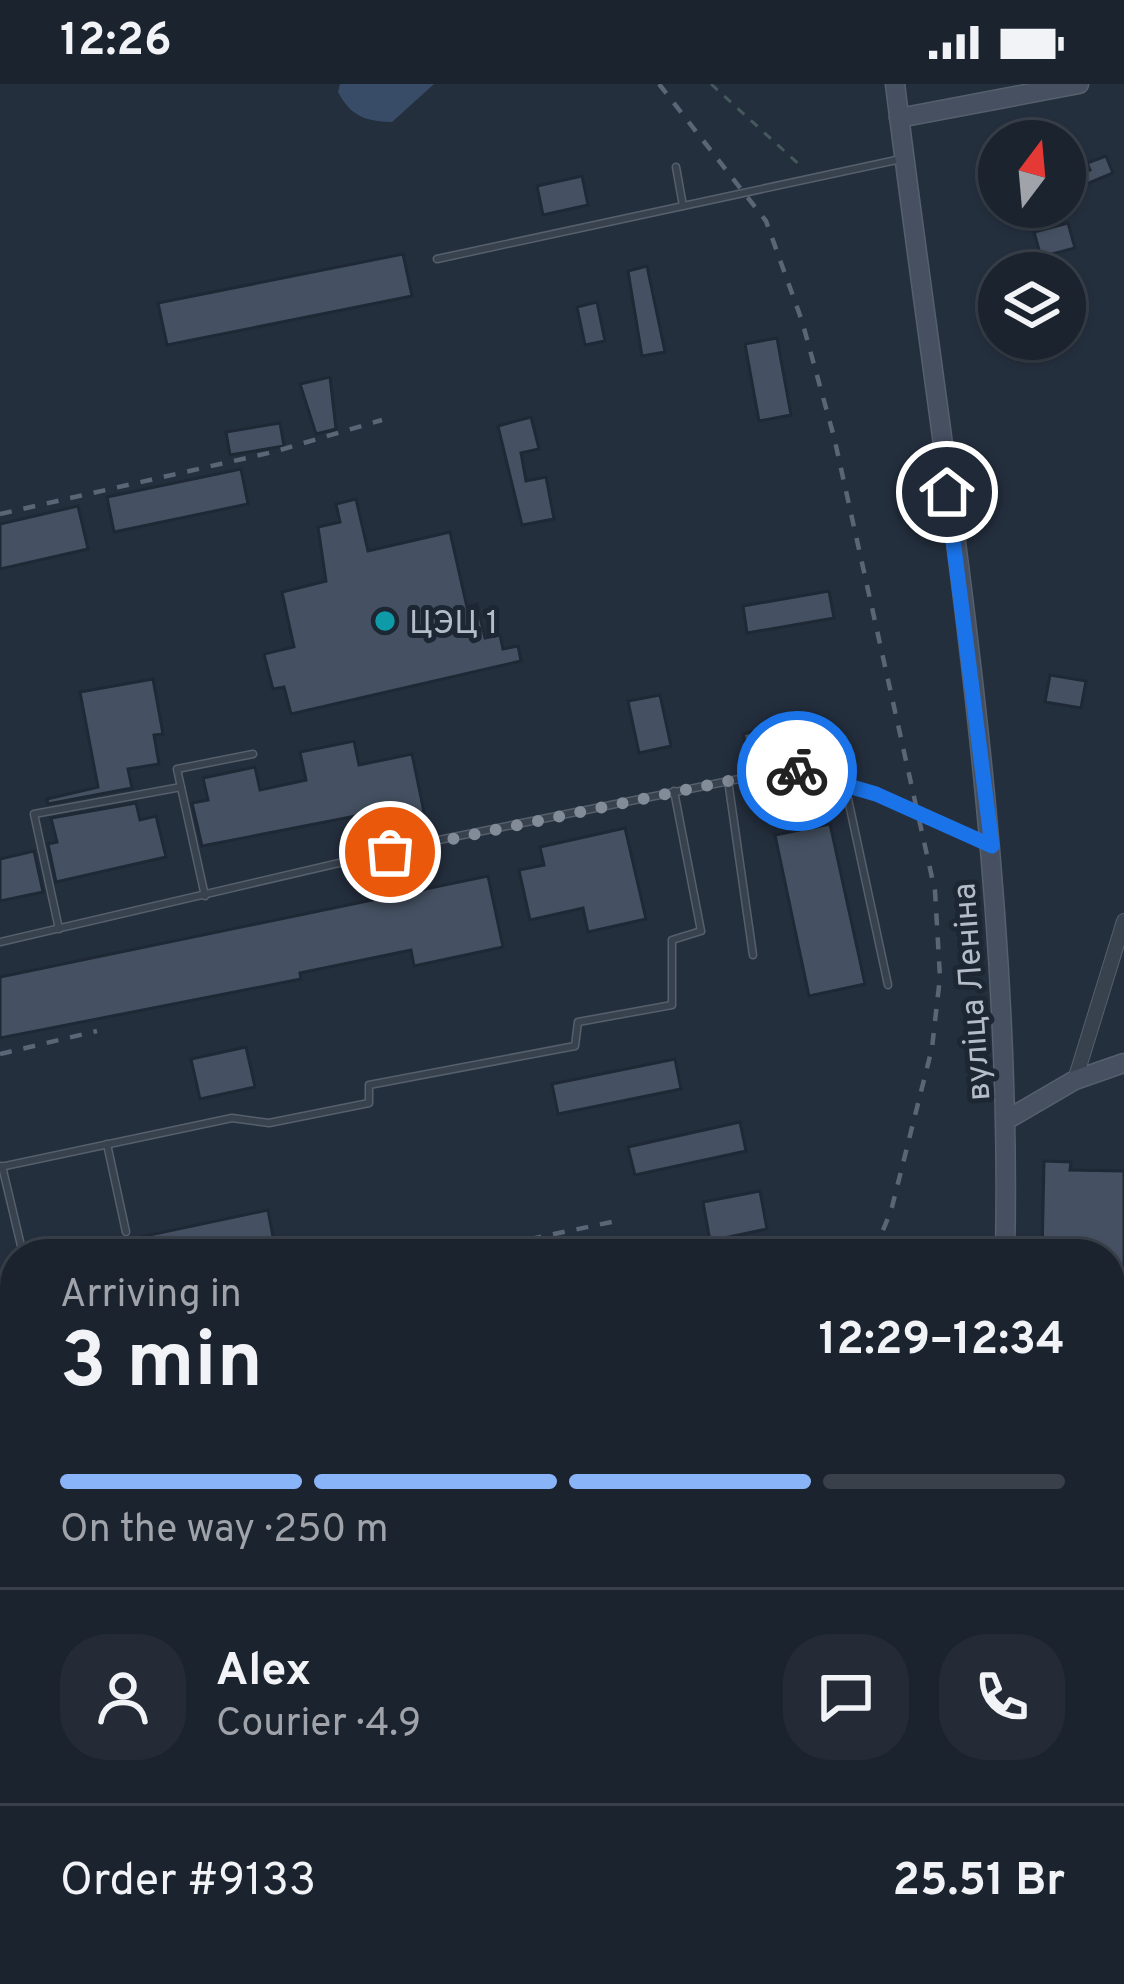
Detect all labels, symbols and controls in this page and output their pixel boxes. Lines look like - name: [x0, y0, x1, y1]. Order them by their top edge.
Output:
- text: 12:26: [60, 14, 172, 71]
- north arrow: [978, 120, 1086, 228]
- map controls: [978, 120, 1086, 360]
- button: layers: [978, 252, 1086, 360]
- pin: [896, 441, 998, 543]
- icon: home: [914, 459, 980, 525]
- place label: ЦЭЦ 1: [409, 604, 498, 646]
- marker: ЦЭЦ 1: [372, 608, 398, 634]
- courier: [737, 711, 857, 831]
- icon: bike: [764, 738, 830, 804]
- pin: [339, 801, 441, 903]
- icon: bag: [357, 819, 423, 885]
- street label: вуліца Леніна: [945, 881, 1003, 1102]
- text: Arriving in: [60, 1272, 242, 1321]
- text: 12:29–12:34: [818, 1313, 1065, 1370]
- text: 3 min: [60, 1316, 263, 1415]
- text: On the way · 250 m: [60, 1507, 389, 1556]
- button: person: [60, 1634, 186, 1760]
- button: chat: [783, 1634, 909, 1760]
- button: phone: [939, 1634, 1065, 1760]
- text: Alex: [216, 1644, 311, 1701]
- text: Courier · 4.9: [216, 1701, 421, 1750]
- text: Order #9133: [60, 1854, 316, 1911]
- text: 25.51 Br: [893, 1854, 1065, 1911]

